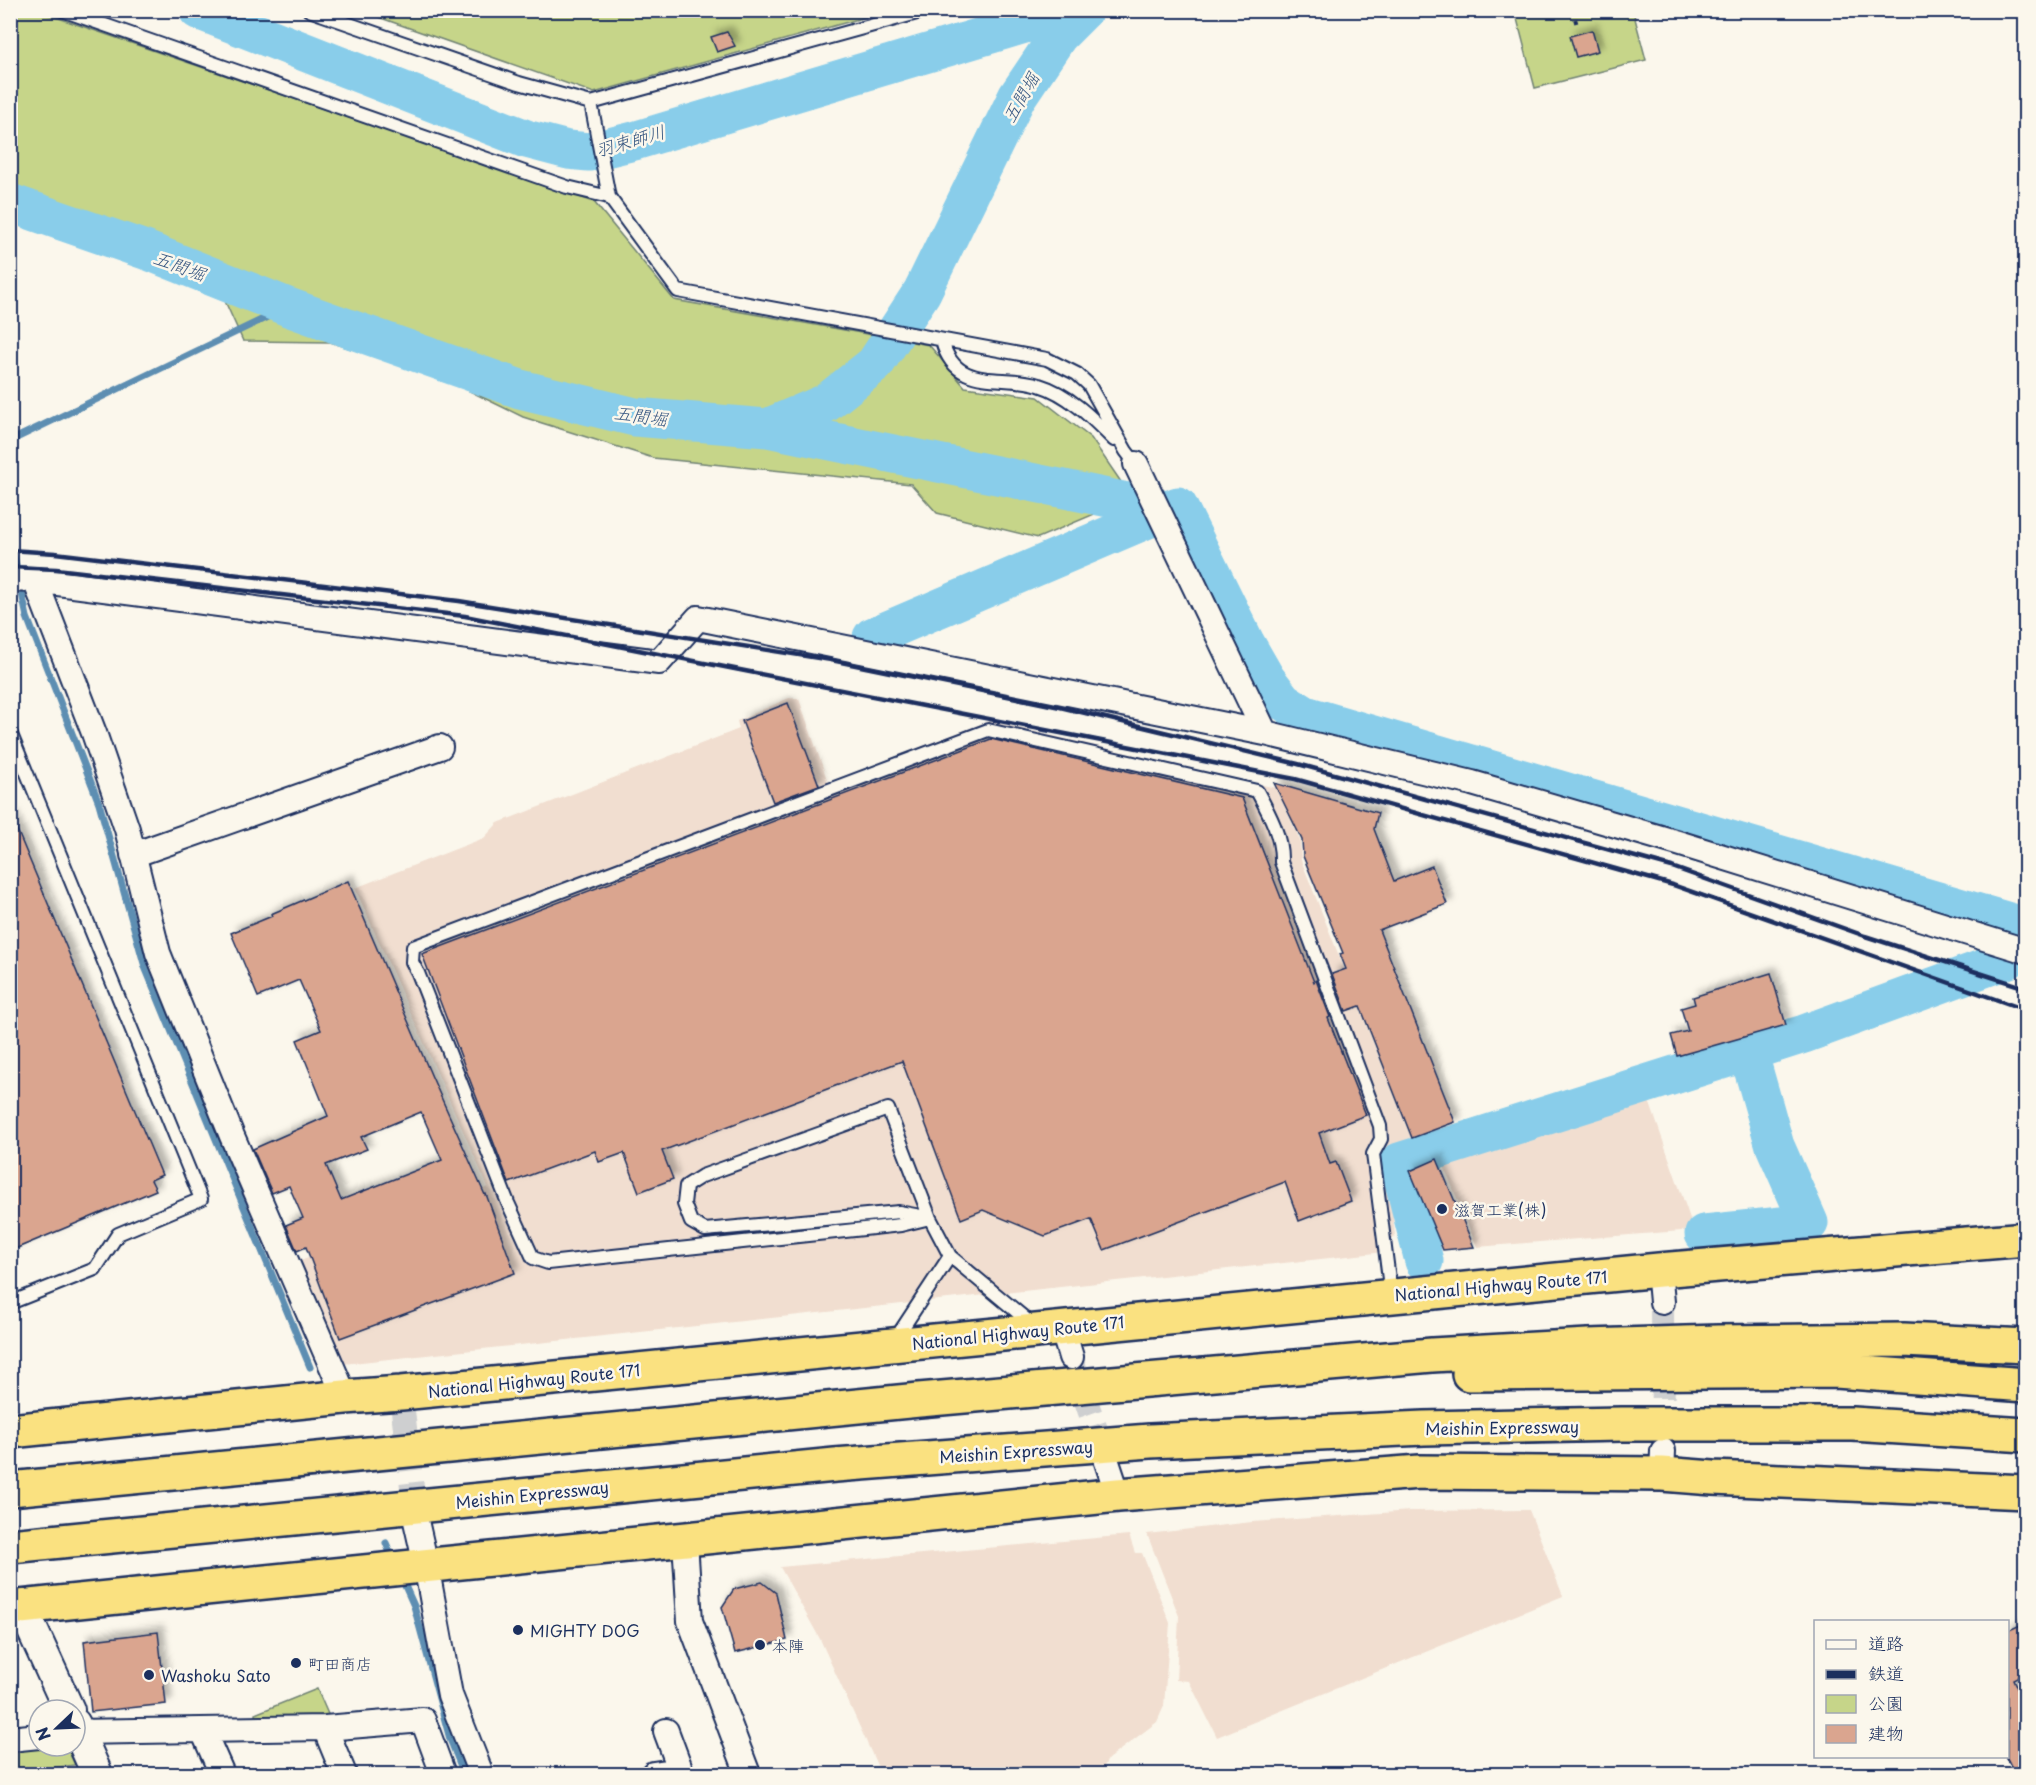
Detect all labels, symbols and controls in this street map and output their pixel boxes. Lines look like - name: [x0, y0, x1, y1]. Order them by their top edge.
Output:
- water label: 五間堀: [995, 66, 1046, 127]
- water label: 羽束師川: [592, 117, 668, 163]
- water label: 五間堀: [150, 243, 211, 287]
- water label: 五間堀: [612, 398, 671, 432]
- place label: 滋賀工業(株): [1454, 1197, 1547, 1221]
- marker: 滋賀工業(株): [1435, 1202, 1449, 1216]
- street label: National Highway Route 171: [1394, 1264, 1608, 1306]
- street label: National Highway Route 171: [911, 1309, 1125, 1355]
- street label: National Highway Route 171: [427, 1357, 641, 1403]
- street label: Meishin Expressway: [1425, 1414, 1579, 1440]
- street label: Meishin Expressway: [938, 1434, 1094, 1468]
- street label: Meishin Expressway: [454, 1474, 610, 1514]
- place label: MIGHTY DOG: [530, 1618, 640, 1642]
- legend: [1814, 1620, 2009, 1758]
- marker: MIGHTY DOG: [511, 1623, 525, 1637]
- text: 道路: [1868, 1629, 1904, 1656]
- place label: 本陣: [772, 1633, 804, 1657]
- marker: 本陣: [753, 1638, 767, 1652]
- place label: 町田商店: [308, 1651, 372, 1675]
- marker: 町田商店: [289, 1656, 303, 1670]
- text: 鉄道: [1868, 1659, 1904, 1686]
- place label: Washoku Sato: [161, 1663, 271, 1687]
- marker: Washoku Sato: [142, 1668, 156, 1682]
- text: 公園: [1868, 1689, 1904, 1716]
- north arrow: [27, 1698, 87, 1758]
- text: 建物: [1868, 1719, 1904, 1746]
- text: N: [29, 1724, 56, 1745]

